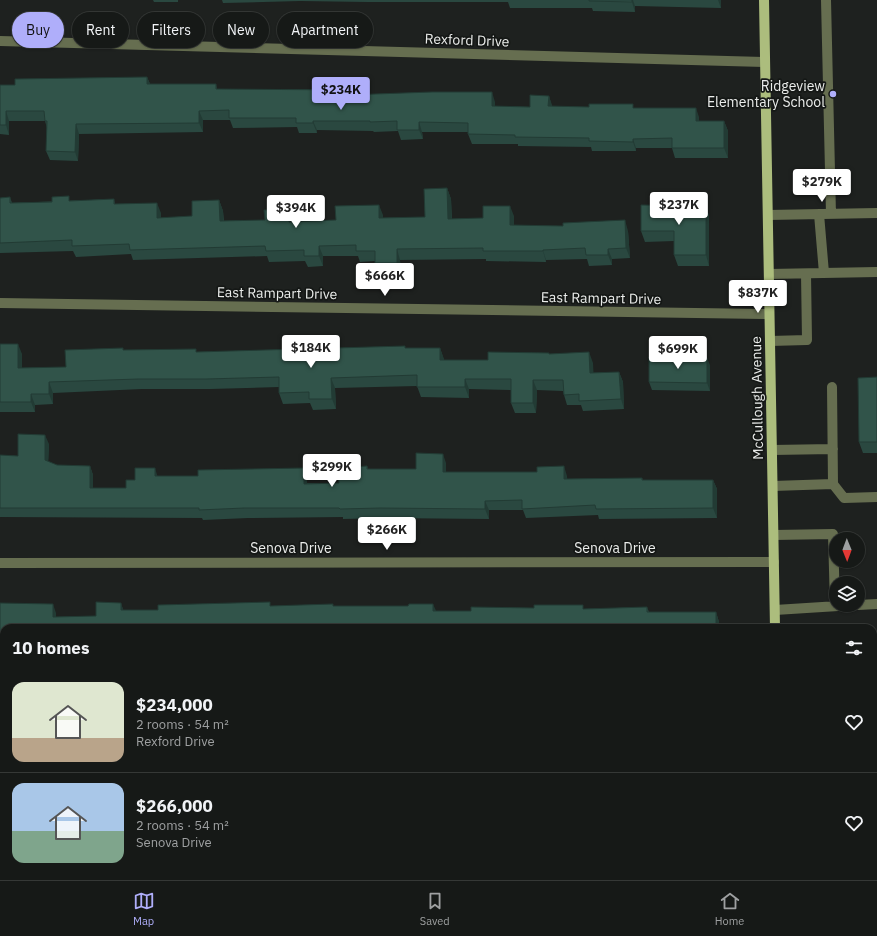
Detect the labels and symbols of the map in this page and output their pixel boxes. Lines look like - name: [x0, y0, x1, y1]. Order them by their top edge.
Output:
- street label: Rexford Drive: [424, 30, 510, 50]
- pin: $234K: [313, 77, 369, 111]
- place label: Ridgeview Elementary School: [707, 77, 825, 111]
- marker: Ridgeview Elementary School: [828, 89, 838, 99]
- pin: $279K: [794, 169, 850, 203]
- pin: $237K: [651, 192, 707, 226]
- pin: $394K: [268, 195, 324, 229]
- pin: $666K: [357, 263, 413, 297]
- pin: $837K: [730, 280, 786, 314]
- street label: East Rampart Drive: [217, 283, 338, 303]
- street label: East Rampart Drive: [541, 288, 662, 308]
- pin: $184K: [283, 335, 339, 369]
- pin: $699K: [650, 336, 706, 370]
- street label: McCullough Avenue: [747, 336, 767, 460]
- pin: $299K: [304, 454, 360, 488]
- pin: $266K: [359, 517, 415, 551]
- north arrow: [829, 532, 865, 568]
- street label: Senova Drive: [250, 539, 332, 557]
- street label: Senova Drive: [574, 539, 656, 557]

